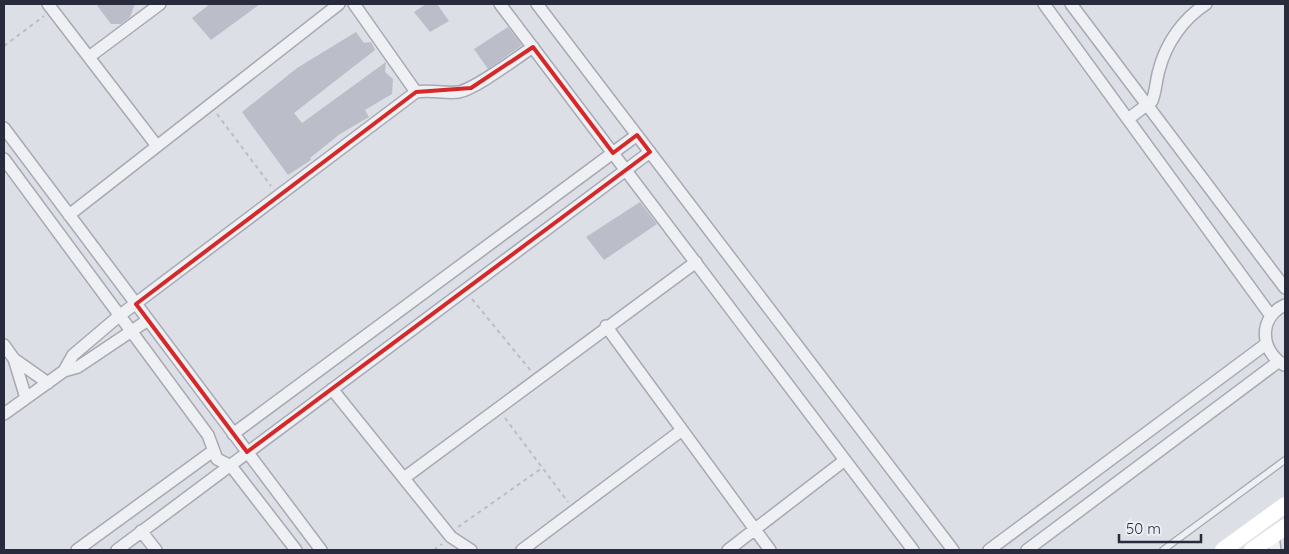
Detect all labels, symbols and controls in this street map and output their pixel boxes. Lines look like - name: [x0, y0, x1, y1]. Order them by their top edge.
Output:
- scale bar: [1119, 512, 1202, 544]
- text: 50 m: [1126, 519, 1161, 538]

